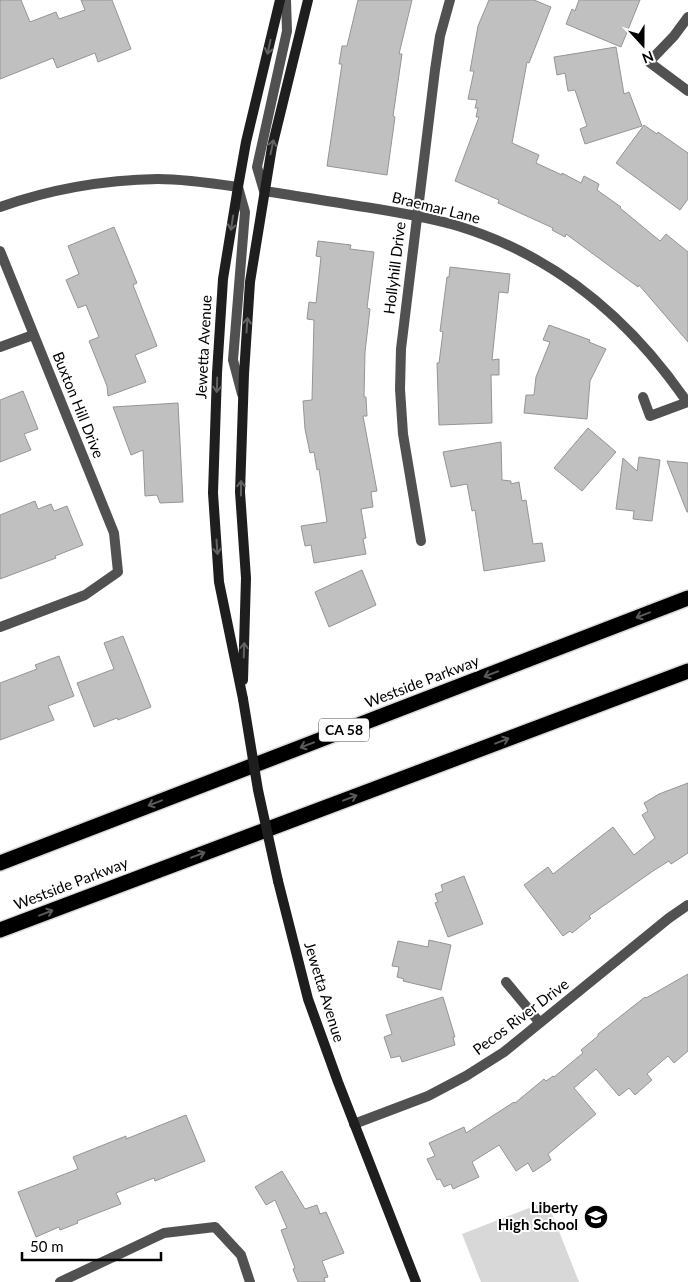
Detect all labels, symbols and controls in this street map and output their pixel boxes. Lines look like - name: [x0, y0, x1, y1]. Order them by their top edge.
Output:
- north arrow: [618, 20, 668, 70]
- one-way arrow: [263, 39, 273, 55]
- text: N: [640, 48, 656, 67]
- one-way arrow: [268, 140, 278, 156]
- street label: Braemar Lane: [390, 187, 482, 227]
- one-way arrow: [227, 215, 237, 231]
- street label: Hollyhill Drive: [379, 220, 409, 315]
- street label: Jewetta Avenue: [191, 294, 215, 399]
- one-way arrow: [243, 317, 252, 333]
- street label: Buxton Hill Drive: [49, 349, 108, 460]
- one-way arrow: [212, 376, 222, 393]
- one-way arrow: [236, 480, 246, 496]
- one-way arrow: [212, 539, 222, 555]
- one-way arrow: [635, 611, 651, 620]
- one-way arrow: [239, 642, 249, 658]
- street label: Westside Parkway: [362, 651, 481, 711]
- one-way arrow: [484, 669, 499, 679]
- road number: CA 58: [319, 718, 369, 742]
- one-way arrow: [494, 736, 509, 745]
- one-way arrow: [299, 741, 314, 750]
- one-way arrow: [342, 793, 357, 802]
- one-way arrow: [148, 799, 163, 808]
- one-way arrow: [190, 850, 205, 860]
- street label: Westside Parkway: [11, 853, 130, 913]
- one-way arrow: [37, 908, 53, 917]
- street label: Jewetta Avenue: [301, 939, 349, 1044]
- street label: Pecos River Drive: [469, 974, 572, 1058]
- place label: Liberty High School: [498, 1198, 578, 1233]
- school or university icon: Liberty High School: [583, 1204, 609, 1230]
- scale bar: [22, 1230, 161, 1262]
- text: 50 m: [30, 1237, 64, 1255]

